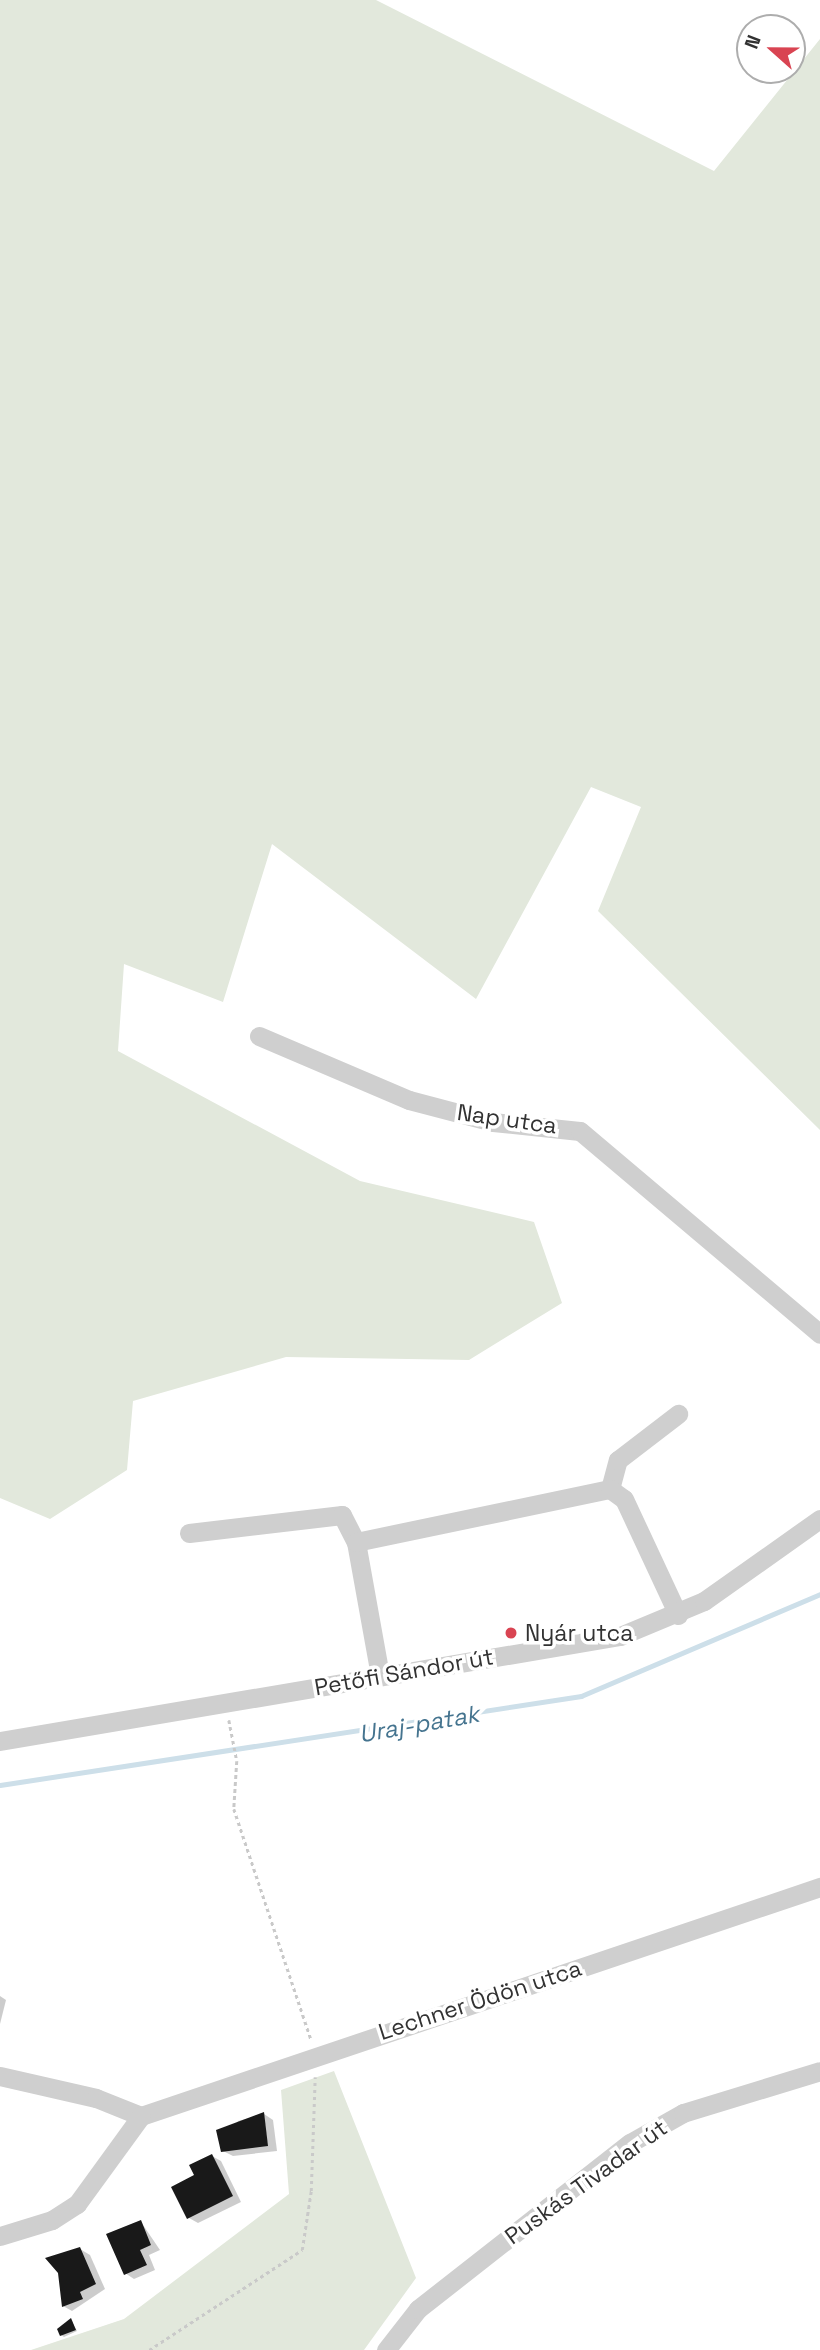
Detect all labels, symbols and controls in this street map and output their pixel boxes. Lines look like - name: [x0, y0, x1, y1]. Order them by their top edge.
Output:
- north arrow: [736, 14, 806, 84]
- text: N: [739, 32, 767, 52]
- street label: Nap utca: [455, 1098, 559, 1140]
- place label: Nyár utca: [525, 1619, 633, 1647]
- marker: Nyár utca: [503, 1625, 519, 1641]
- street label: Petőfi Sándor út: [312, 1643, 496, 1701]
- water label: Uraj-patak: [357, 1699, 481, 1749]
- street label: Lechner Ödön utca: [375, 1954, 585, 2046]
- street label: Puskás Tivadar út: [499, 2114, 673, 2250]

